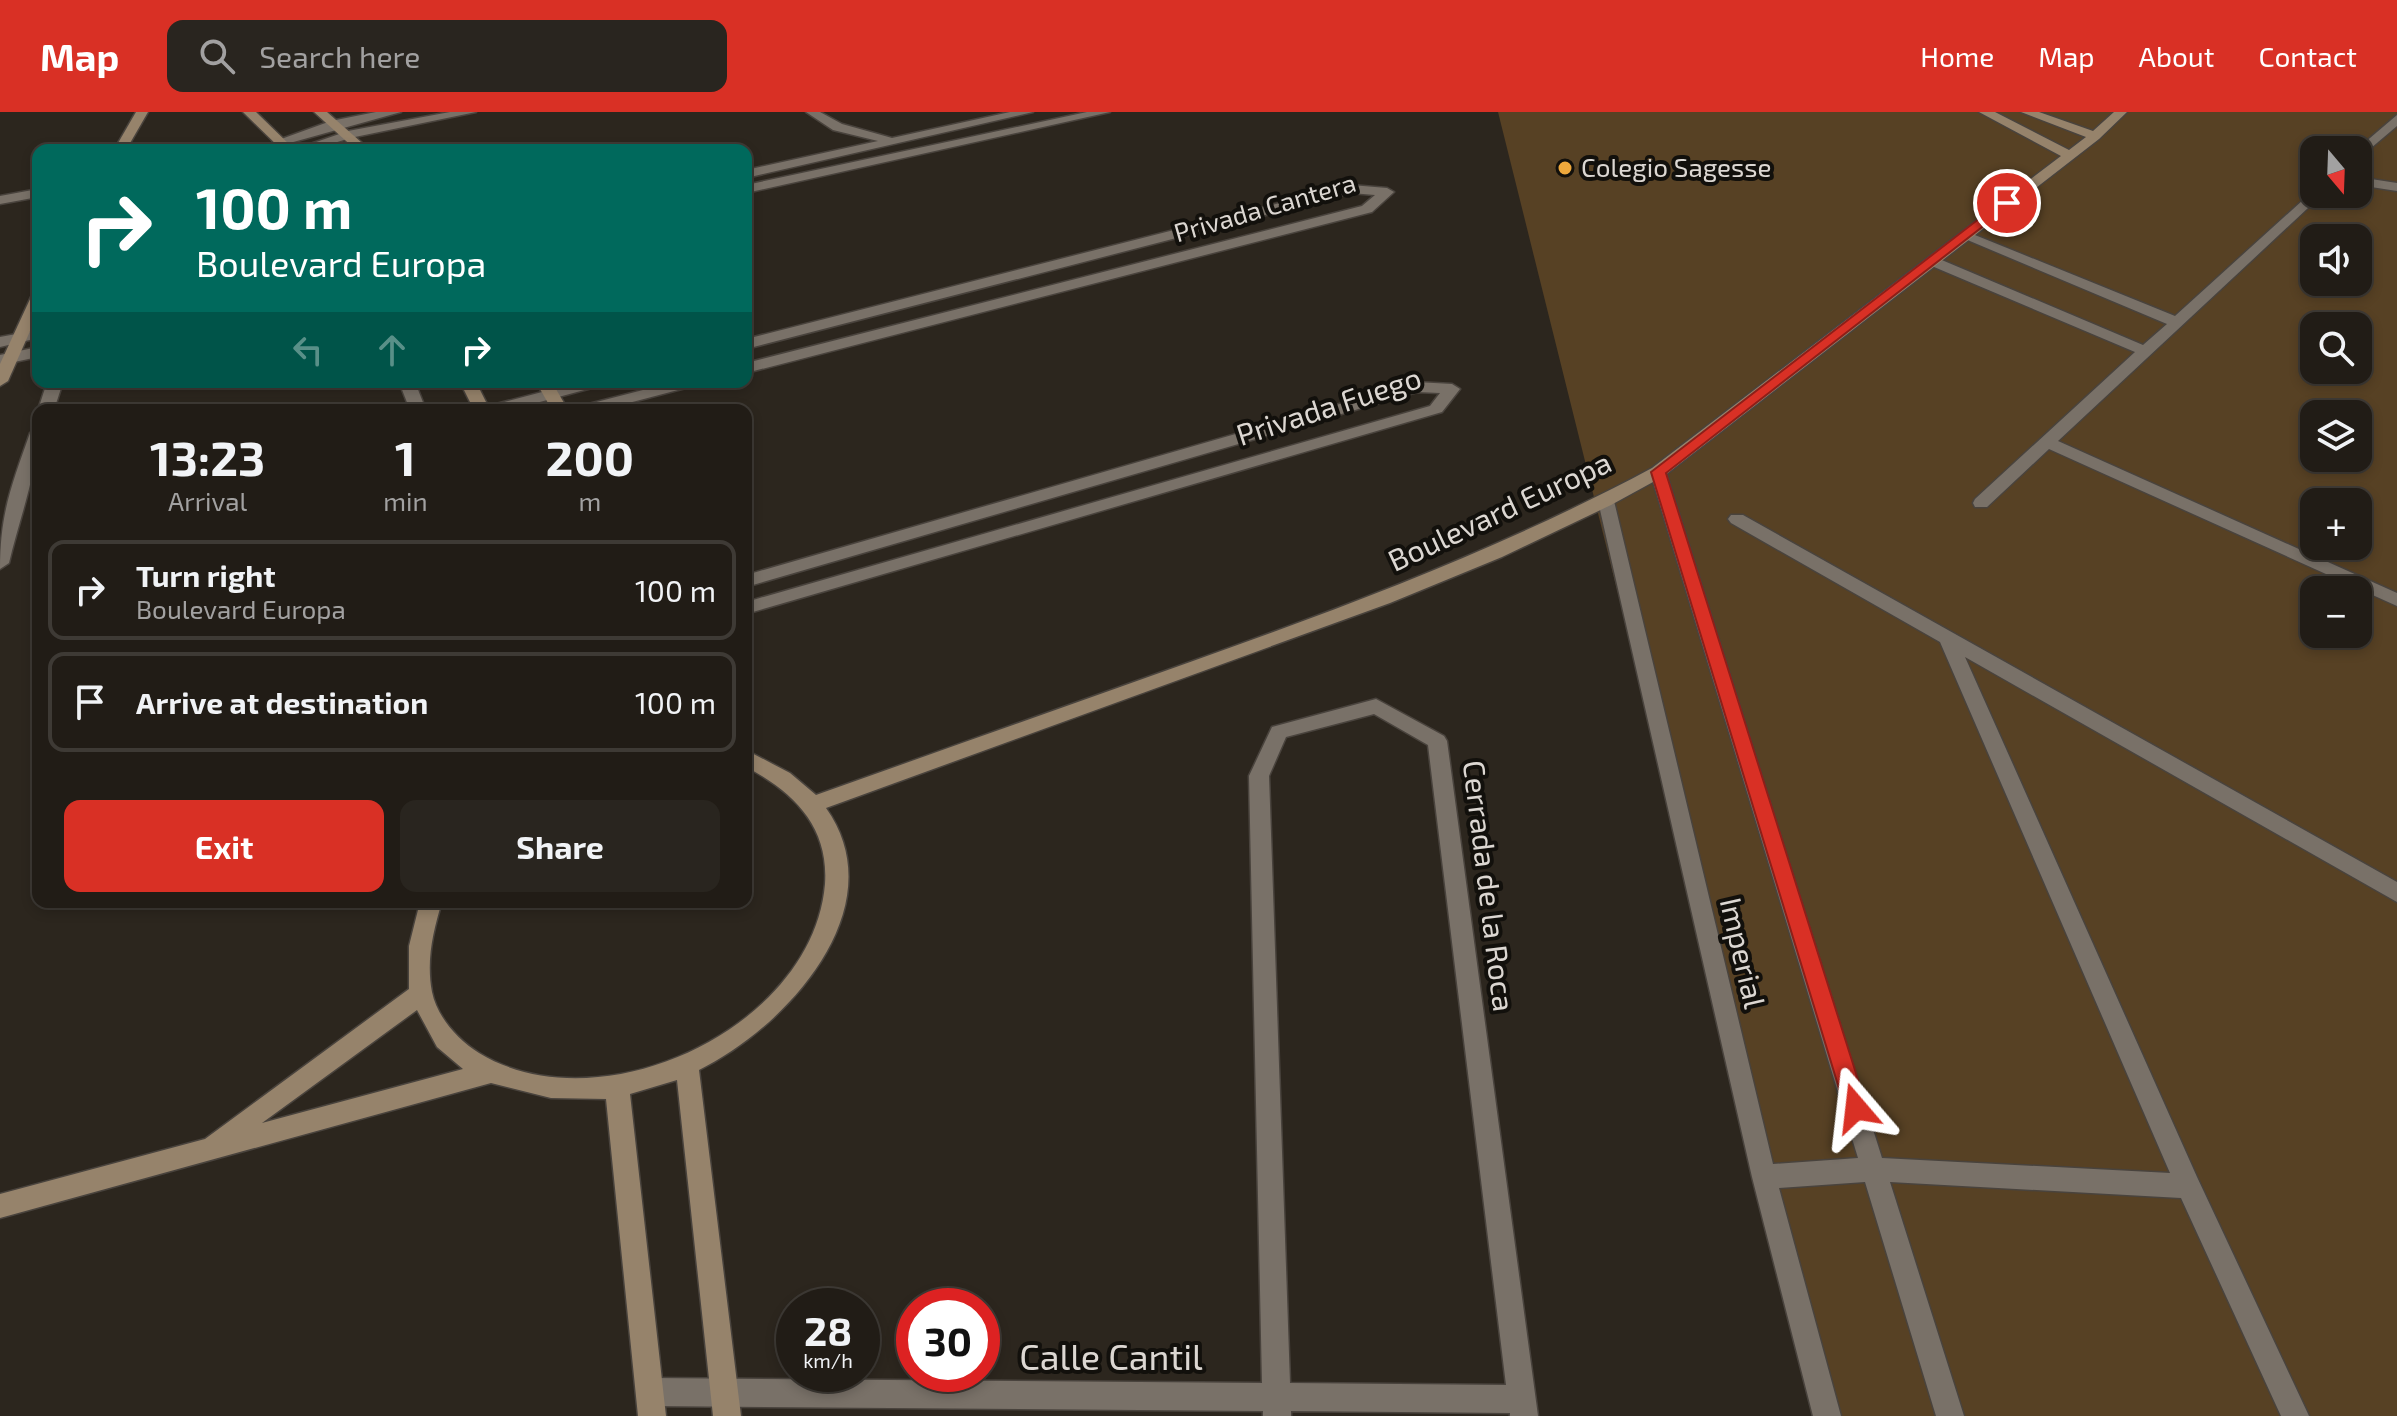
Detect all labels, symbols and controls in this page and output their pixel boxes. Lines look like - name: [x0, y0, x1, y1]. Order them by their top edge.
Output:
- search box: [167, 20, 727, 92]
- text: Map: [40, 33, 119, 79]
- icon: search: [195, 34, 239, 78]
- text: Search here: [259, 38, 420, 74]
- text: Home: [1920, 39, 1994, 73]
- text: Map: [2038, 39, 2095, 73]
- text: About: [2139, 39, 2214, 73]
- text: Contact: [2258, 39, 2357, 73]
- north arrow: [2300, 136, 2372, 208]
- map controls: [2300, 136, 2372, 648]
- place label: Colegio Sagesse: [1581, 151, 1771, 182]
- marker: Colegio Sagesse: [1556, 159, 1574, 177]
- street label: Privada Cantera: [1170, 166, 1359, 247]
- pin: [1973, 169, 2041, 237]
- text: 100 m: [196, 173, 352, 240]
- icon: right: [64, 176, 168, 280]
- icon: arrive: [1985, 181, 2029, 225]
- button: sound: [2300, 224, 2372, 296]
- text: Boulevard Europa: [196, 241, 486, 284]
- button: search: [2300, 312, 2372, 384]
- icon: left: [286, 328, 330, 372]
- icon: ahead: [370, 328, 414, 372]
- icon: right: [454, 328, 498, 372]
- street label: Privada Fuego: [1231, 358, 1425, 452]
- button: layers: [2300, 400, 2372, 472]
- text: 13:23: [150, 428, 265, 486]
- text: 1: [395, 428, 416, 486]
- text: 200: [546, 428, 634, 486]
- street label: Boulevard Europa: [1382, 443, 1616, 578]
- text: Arrival: [168, 485, 247, 516]
- text: min: [383, 485, 428, 516]
- text: m: [578, 485, 601, 516]
- button: +: [2300, 488, 2372, 560]
- text: Turn right: [136, 557, 276, 593]
- icon: right: [68, 568, 112, 612]
- text: 100 m: [635, 572, 716, 608]
- button: −: [2300, 576, 2372, 648]
- text: Boulevard Europa: [136, 593, 346, 624]
- icon: arrive: [68, 680, 112, 724]
- text: Arrive at destination: [136, 684, 428, 720]
- text: 100 m: [635, 684, 716, 720]
- street label: Cerrada de la Roca: [1457, 758, 1523, 1013]
- button: Exit: [64, 800, 384, 892]
- button: Share: [400, 800, 720, 892]
- street label: Imperial: [1714, 894, 1774, 1011]
- position arrow: [1814, 1066, 1898, 1150]
- speed limit sign: 30: [896, 1288, 1000, 1392]
- text: 28: [804, 1306, 852, 1354]
- street label: Calle Cantil: [1019, 1334, 1203, 1377]
- text: km/h: [803, 1348, 853, 1372]

